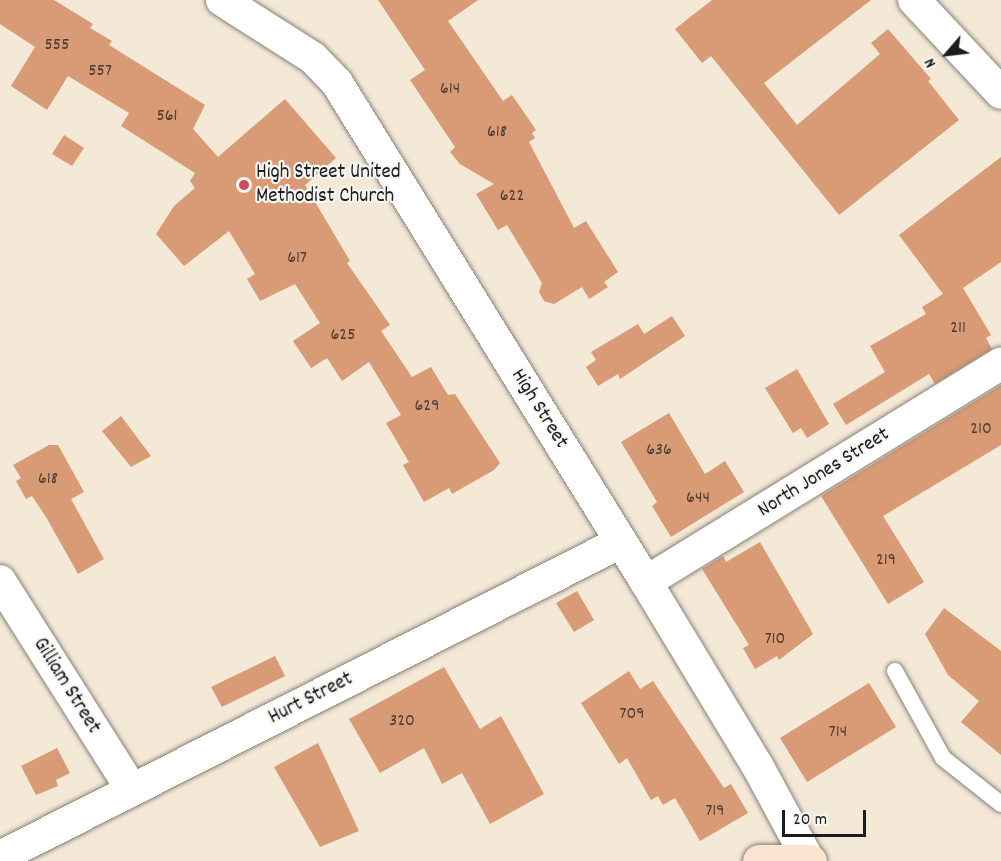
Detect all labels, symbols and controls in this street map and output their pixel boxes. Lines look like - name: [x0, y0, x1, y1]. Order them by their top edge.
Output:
- north arrow: [917, 24, 977, 84]
- house number: 555: [44, 35, 70, 57]
- text: N: [919, 54, 943, 72]
- house number: 557: [88, 61, 112, 83]
- house number: 614: [440, 79, 460, 101]
- house number: 561: [156, 106, 178, 128]
- house number: 618: [487, 122, 507, 144]
- place label: High Street United Methodist Church: [256, 160, 401, 210]
- marker: High Street United Methodist Church: [237, 178, 251, 192]
- house number: 622: [500, 186, 524, 208]
- house number: 617: [287, 248, 307, 270]
- house number: 211: [950, 318, 966, 340]
- house number: 625: [330, 325, 356, 347]
- street label: High Street: [505, 364, 573, 454]
- house number: 629: [415, 396, 439, 418]
- house number: 210: [970, 419, 992, 441]
- street label: North Jones Street: [754, 422, 894, 524]
- house number: 636: [646, 440, 672, 462]
- house number: 618: [38, 469, 58, 491]
- house number: 644: [686, 488, 710, 510]
- house number: 219: [876, 550, 896, 572]
- house number: 710: [765, 629, 785, 651]
- street label: Gilliam Street: [27, 633, 105, 739]
- street label: Hurt Street: [265, 667, 357, 731]
- house number: 709: [620, 704, 644, 726]
- house number: 320: [389, 711, 415, 733]
- house number: 714: [829, 722, 847, 744]
- scale bar: [785, 798, 869, 836]
- house number: 719: [705, 801, 725, 823]
- text: 20 m: [793, 808, 827, 833]

